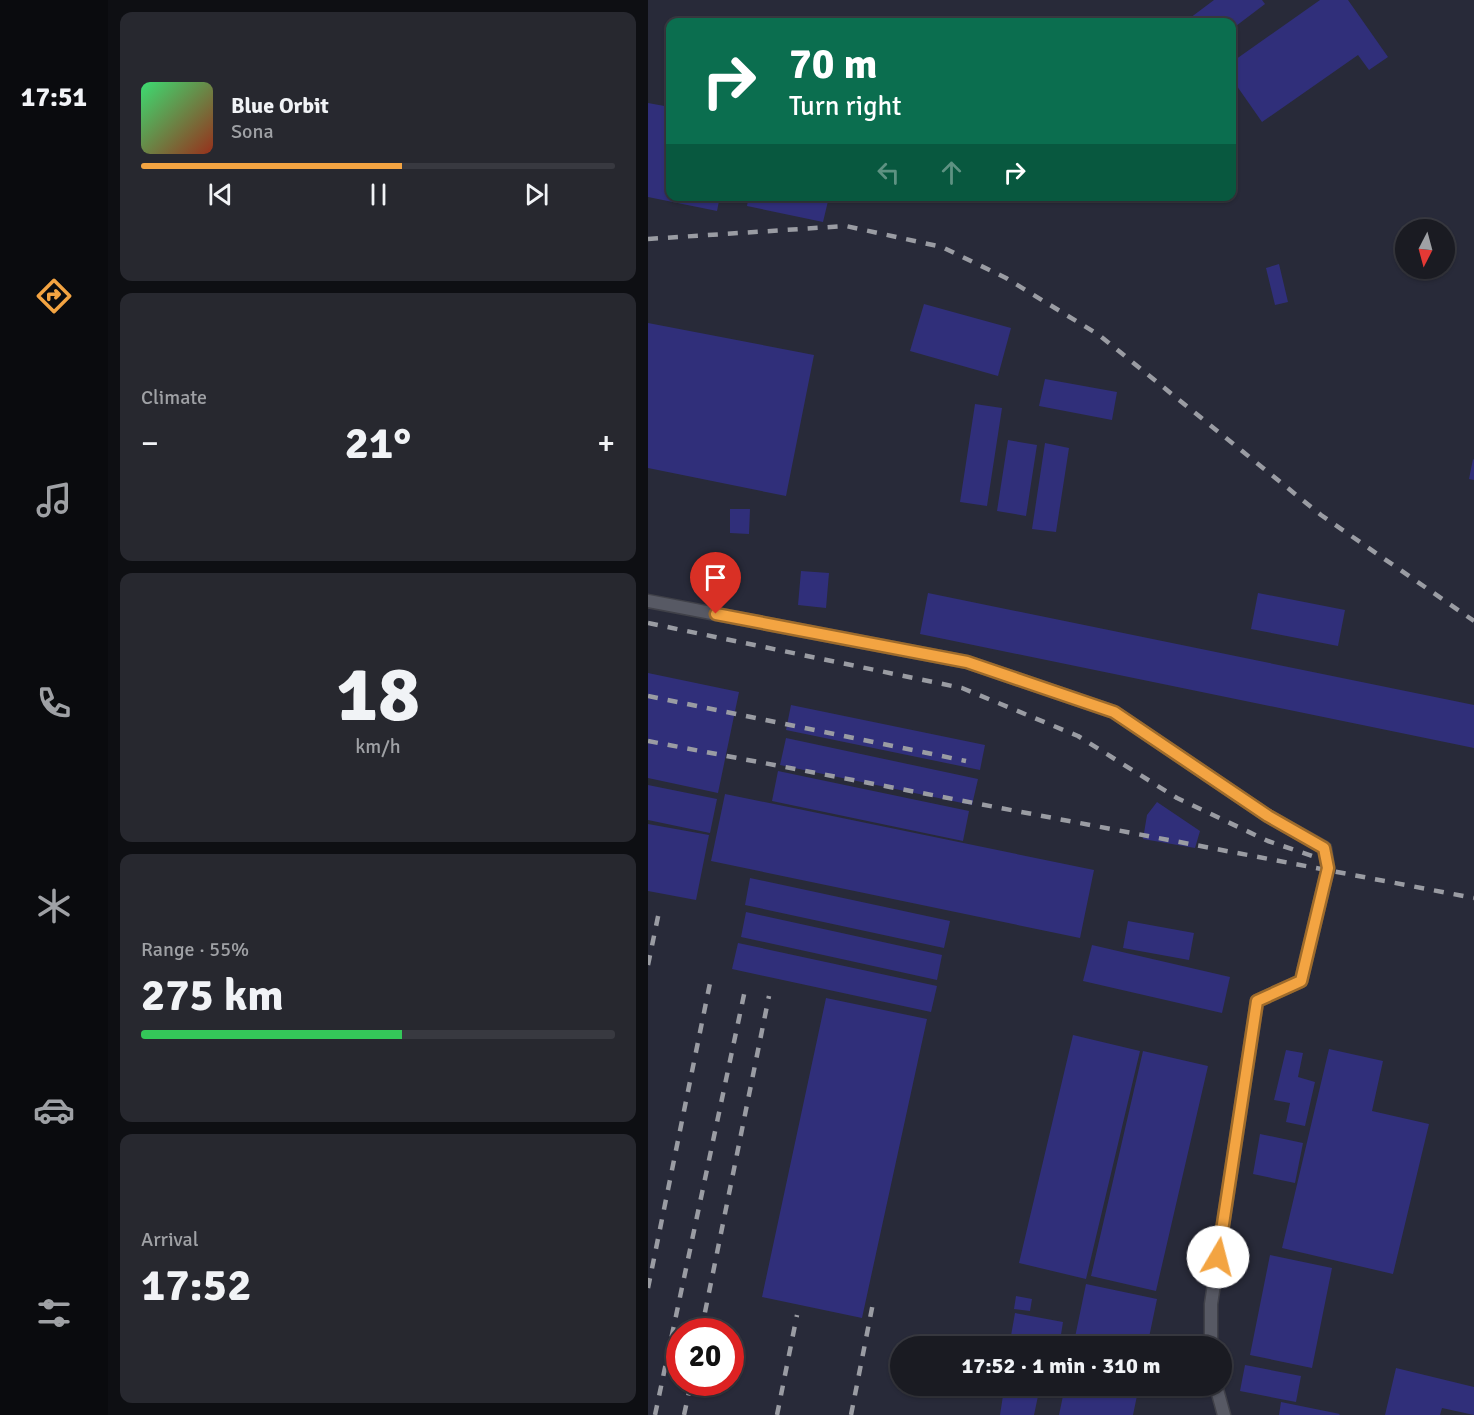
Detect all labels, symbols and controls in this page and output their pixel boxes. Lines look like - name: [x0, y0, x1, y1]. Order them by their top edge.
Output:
- text: 70 m: [789, 39, 878, 90]
- icon: right: [690, 42, 768, 120]
- text: 17:51: [21, 81, 87, 114]
- text: Turn right: [789, 90, 902, 123]
- text: Blue Orbit: [231, 92, 329, 119]
- text: Sona: [231, 119, 274, 144]
- icon: left: [872, 156, 905, 189]
- icon: ahead: [935, 156, 968, 189]
- icon: right: [998, 156, 1031, 189]
- icon: previous: [204, 178, 237, 211]
- icon: pause: [362, 178, 395, 211]
- icon: next: [520, 178, 553, 211]
- north arrow: [1395, 219, 1455, 279]
- map controls: [1395, 219, 1455, 279]
- icon: directions: [33, 275, 75, 317]
- text: Climate: [141, 385, 207, 410]
- text: 21°: [345, 416, 411, 471]
- text: −: [141, 423, 159, 464]
- text: +: [597, 423, 615, 464]
- icon: music: [33, 479, 75, 521]
- pin: [690, 552, 741, 614]
- icon: arrive: [699, 561, 732, 594]
- text: 18: [336, 647, 420, 743]
- icon: phone: [33, 682, 75, 724]
- text: km/h: [355, 734, 401, 759]
- icon: climate: [33, 885, 75, 927]
- text: Range · 55%: [141, 937, 249, 962]
- text: 275 km: [141, 968, 284, 1023]
- icon: car: [33, 1089, 75, 1131]
- position arrow: [1186, 1225, 1250, 1289]
- text: Arrival: [141, 1227, 199, 1252]
- text: 17:52: [141, 1258, 251, 1313]
- icon: filters: [33, 1292, 75, 1334]
- speed limit sign: 20: [666, 1318, 744, 1396]
- text: 17:52 · 1 min · 310 m: [961, 1352, 1161, 1379]

